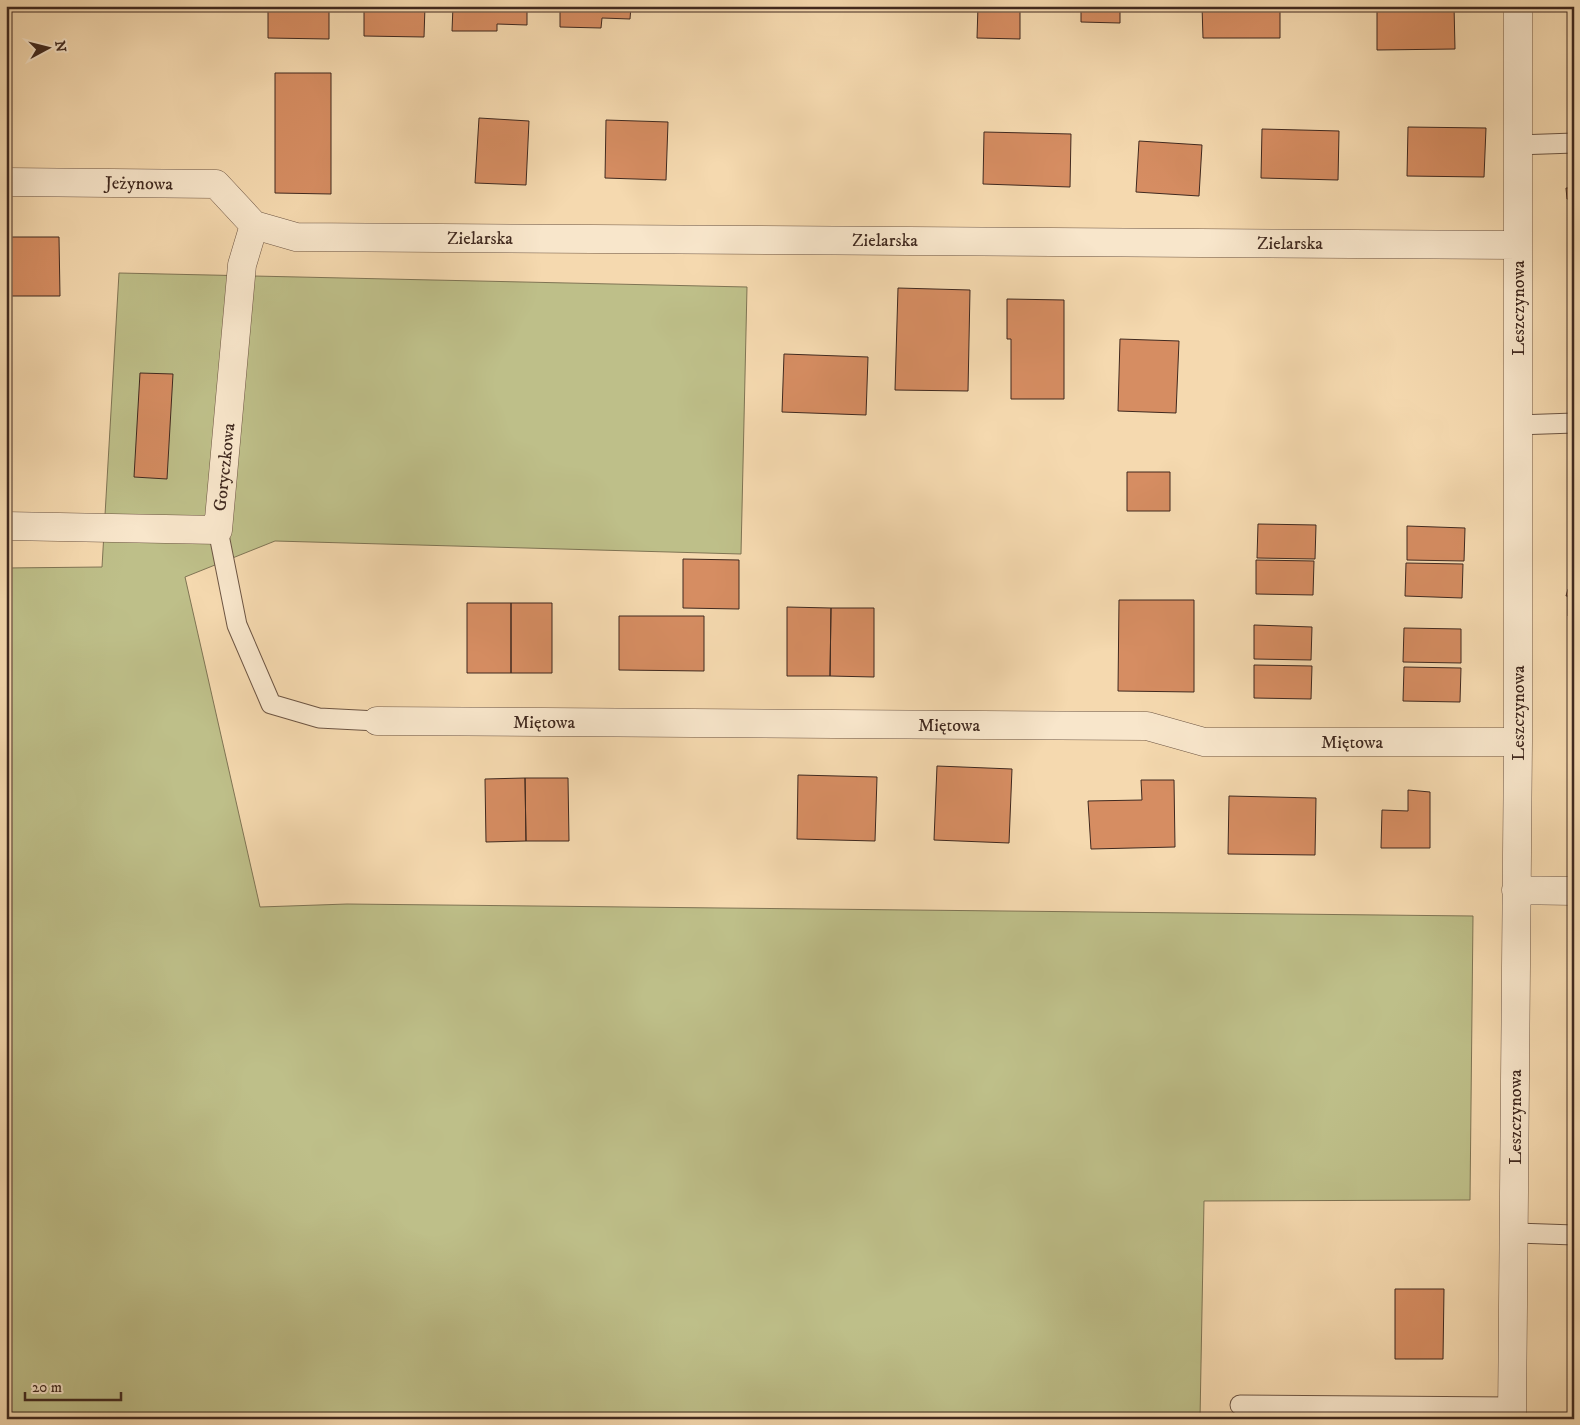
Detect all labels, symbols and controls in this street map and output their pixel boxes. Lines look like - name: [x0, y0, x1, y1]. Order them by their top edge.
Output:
- north arrow: [22, 22, 72, 72]
- text: N: [50, 40, 70, 54]
- street label: Jeżynowa: [103, 172, 173, 196]
- street label: Zielarska: [447, 228, 513, 250]
- street label: Zielarska: [852, 230, 918, 252]
- street label: Zielarska: [1257, 233, 1323, 255]
- street label: Leszczynowa: [1508, 260, 1530, 356]
- street label: Goryczkowa: [209, 422, 241, 512]
- street label: Leszczynowa: [1508, 665, 1530, 761]
- street label: Miętowa: [513, 712, 575, 734]
- street label: Miętowa: [918, 715, 980, 737]
- street label: Miętowa: [1321, 732, 1383, 754]
- street label: Leszczynowa: [1505, 1069, 1527, 1165]
- scale bar: [25, 1370, 121, 1402]
- text: 20 m: [32, 1378, 62, 1397]

